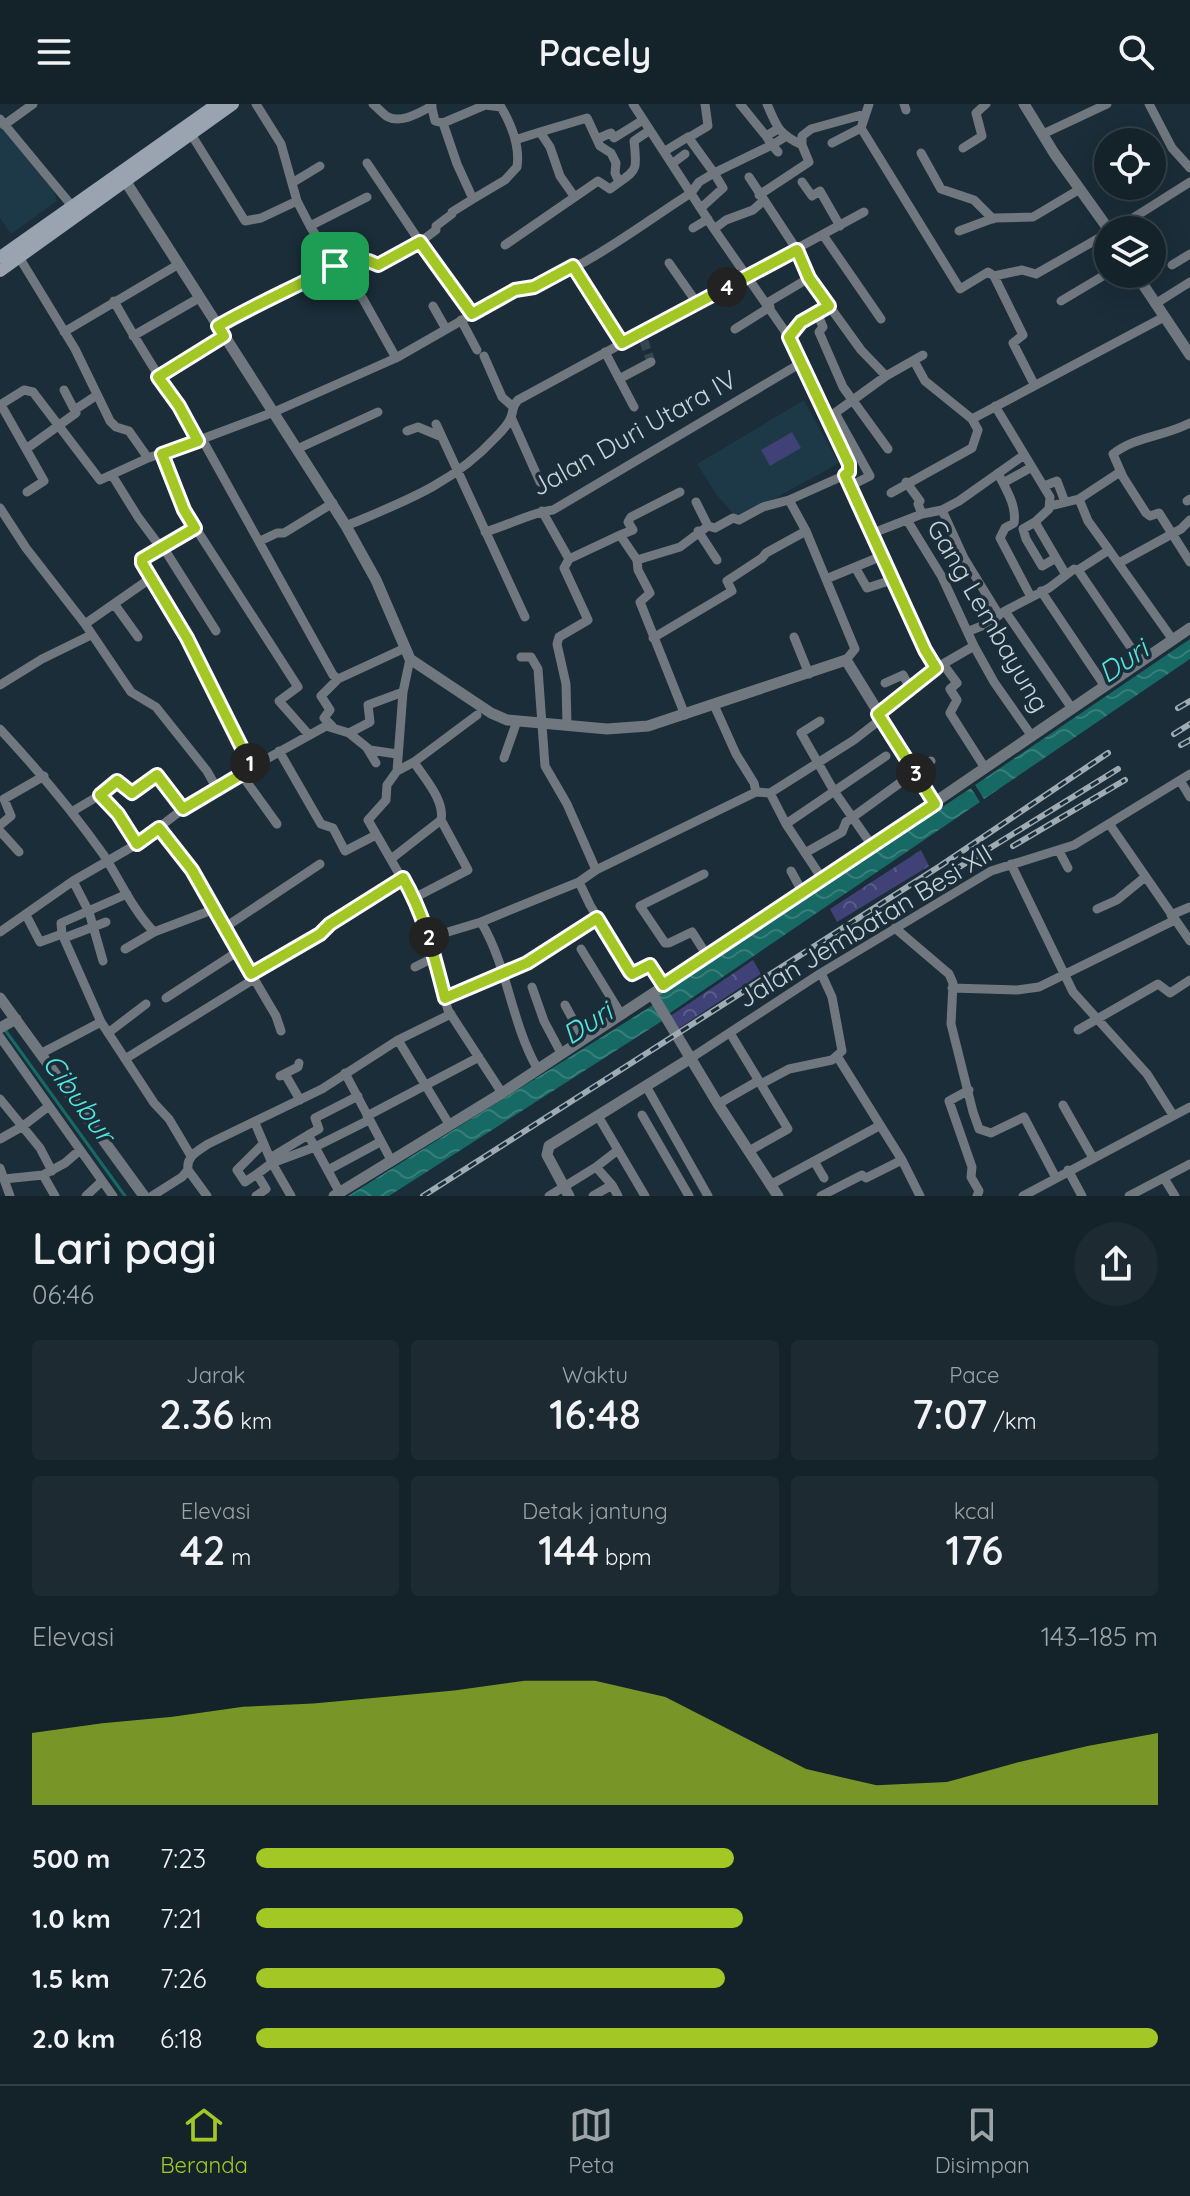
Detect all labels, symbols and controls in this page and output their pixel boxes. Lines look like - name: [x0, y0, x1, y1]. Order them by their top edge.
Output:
- icon: menu: [32, 30, 76, 74]
- text: Pacely: [538, 30, 652, 75]
- icon: search: [1114, 30, 1158, 74]
- map controls: [1094, 128, 1166, 288]
- button: locate: [1094, 128, 1166, 200]
- button: layers: [1094, 216, 1166, 288]
- pin: [301, 232, 369, 300]
- icon: arrive: [313, 244, 357, 288]
- pin: 4: [707, 267, 747, 307]
- text: 4: [721, 273, 733, 301]
- street label: Jalan Duri Utara IV: [525, 362, 742, 503]
- street label: Gang Lembayung: [920, 513, 1057, 718]
- water label: Duri: [1091, 630, 1157, 690]
- pin: 1: [230, 743, 270, 783]
- text: 1: [246, 749, 254, 777]
- pin: 3: [896, 753, 936, 793]
- text: 3: [910, 759, 922, 787]
- street label: Jalan Jembatan Besi XII: [731, 836, 998, 1015]
- pin: 2: [409, 917, 449, 957]
- text: 2: [423, 923, 435, 951]
- water label: Duri: [555, 992, 621, 1051]
- water label: Cibubur: [36, 1047, 125, 1151]
- text: Lari pagi: [32, 1220, 217, 1275]
- button: share: [1074, 1222, 1158, 1306]
- text: 06:46: [32, 1278, 94, 1311]
- text: Jarak: [186, 1361, 245, 1389]
- text: Waktu: [562, 1361, 628, 1389]
- text: Pace: [949, 1361, 999, 1389]
- text: 2.36: [159, 1389, 234, 1439]
- text: 16:48: [549, 1389, 641, 1439]
- text: 7:07: [912, 1389, 987, 1439]
- text: km: [234, 1407, 272, 1435]
- text: /km: [987, 1407, 1037, 1435]
- text: Elevasi: [181, 1497, 250, 1525]
- text: Detak jantung: [522, 1497, 668, 1525]
- text: kcal: [954, 1497, 995, 1525]
- text: 42: [180, 1525, 225, 1575]
- text: 144: [538, 1525, 599, 1575]
- text: 176: [946, 1525, 1003, 1575]
- text: m: [225, 1543, 251, 1571]
- text: bpm: [599, 1543, 652, 1571]
- text: Elevasi: [32, 1620, 114, 1653]
- text: 143–185 m: [1041, 1620, 1158, 1653]
- text: 500 m: [32, 1842, 110, 1875]
- text: 7:23: [160, 1842, 206, 1875]
- text: 1.0 km: [32, 1902, 111, 1935]
- text: 7:21: [160, 1902, 202, 1935]
- text: 1.5 km: [32, 1962, 110, 1995]
- text: 7:26: [160, 1962, 207, 1995]
- text: 2.0 km: [32, 2022, 115, 2055]
- text: 6:18: [160, 2022, 203, 2055]
- tab: Beranda: [160, 2103, 248, 2179]
- tab: Peta: [568, 2103, 614, 2179]
- tab: Disimpan: [935, 2103, 1030, 2179]

